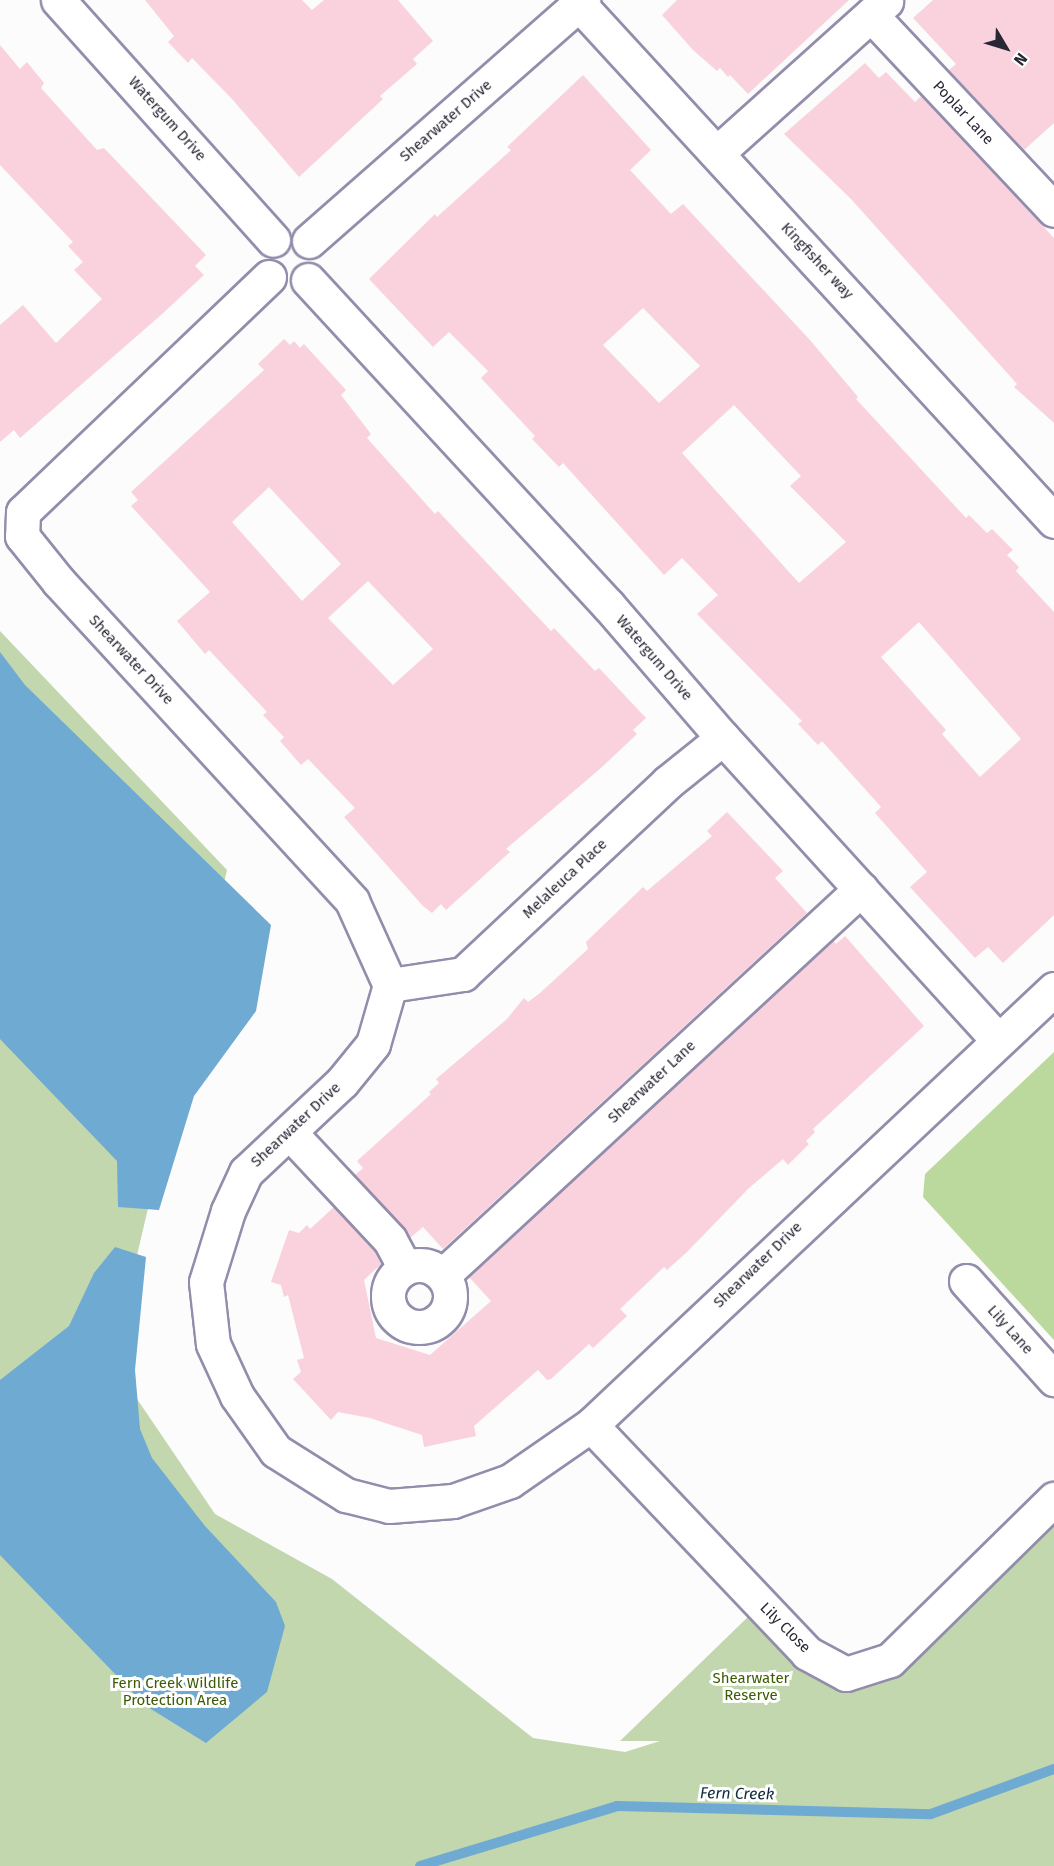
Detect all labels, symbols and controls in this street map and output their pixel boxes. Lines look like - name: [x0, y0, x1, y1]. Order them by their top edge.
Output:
- north arrow: [976, 18, 1036, 78]
- text: N: [1010, 49, 1031, 69]
- street label: Watergum Drive: [124, 73, 210, 165]
- street label: Shearwater Drive: [396, 76, 496, 166]
- street label: Poplar Lane: [929, 77, 997, 149]
- street label: Kingfisher way: [777, 219, 857, 303]
- street label: Shearwater Drive: [85, 611, 177, 709]
- street label: Watergum Drive: [612, 612, 696, 704]
- street label: Melaleuca Place: [519, 835, 611, 923]
- street label: Shearwater Lane: [604, 1037, 700, 1127]
- street label: Shearwater Drive: [247, 1079, 345, 1171]
- street label: Shearwater Drive: [710, 1218, 806, 1312]
- street label: Lily Lane: [983, 1302, 1037, 1358]
- street label: Lily Close: [756, 1599, 814, 1657]
- park label: Shearwater Reserve: [713, 1669, 789, 1704]
- park label: Fern Creek Wildlife Protection Area: [112, 1674, 238, 1709]
- water label: Fern Creek: [700, 1784, 774, 1804]

